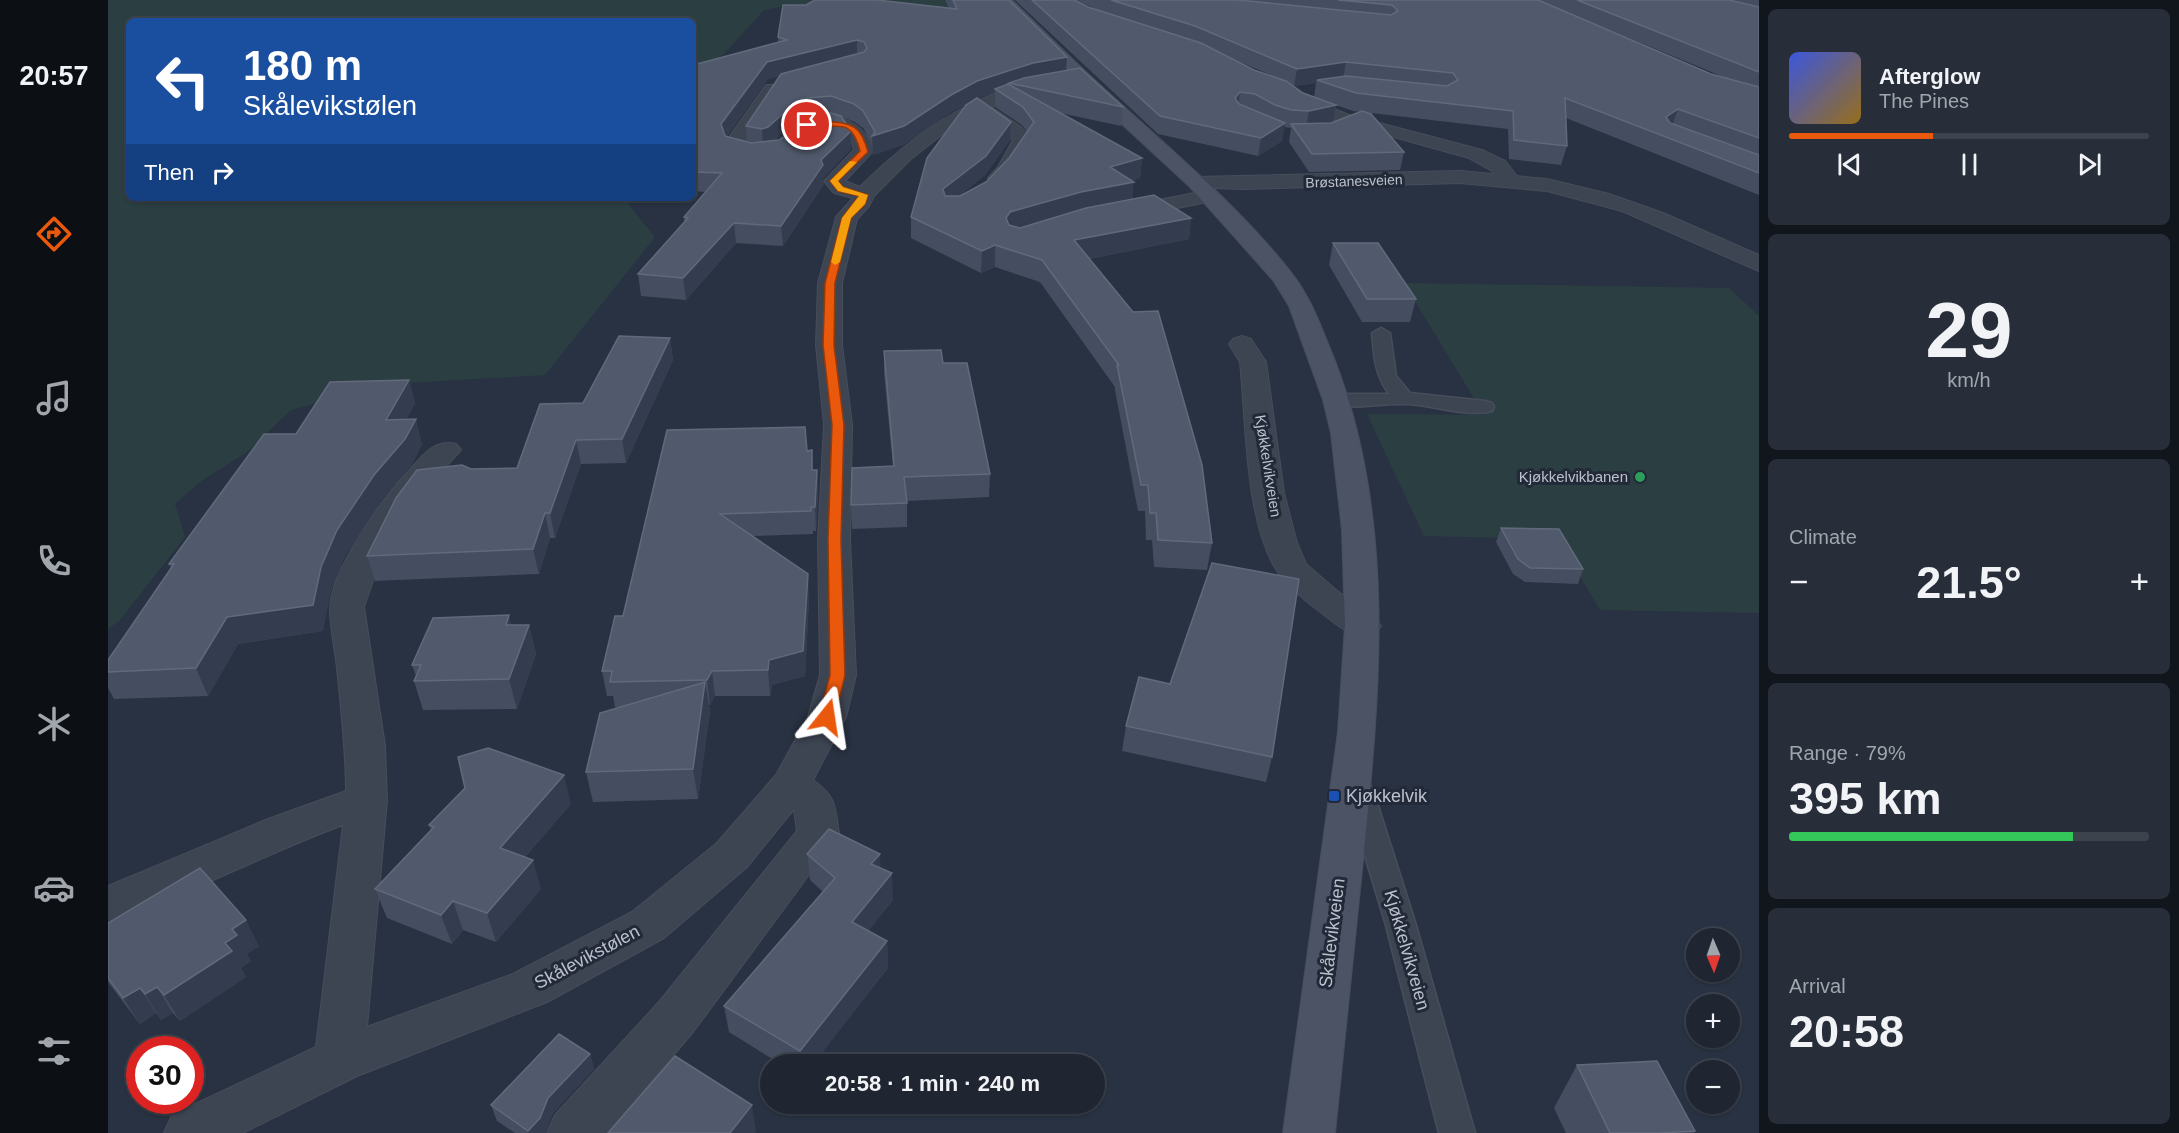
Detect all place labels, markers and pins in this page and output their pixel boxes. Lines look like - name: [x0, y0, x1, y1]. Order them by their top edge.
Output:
- pin: [781, 99, 832, 150]
- place label: Kjøkkelvikbanen: [1519, 468, 1628, 485]
- marker: Kjøkkelvikbanen: [1633, 470, 1647, 484]
- place label: Kjøkkelvik: [1346, 786, 1428, 806]
- marker: Kjøkkelvik: [1327, 789, 1341, 803]

